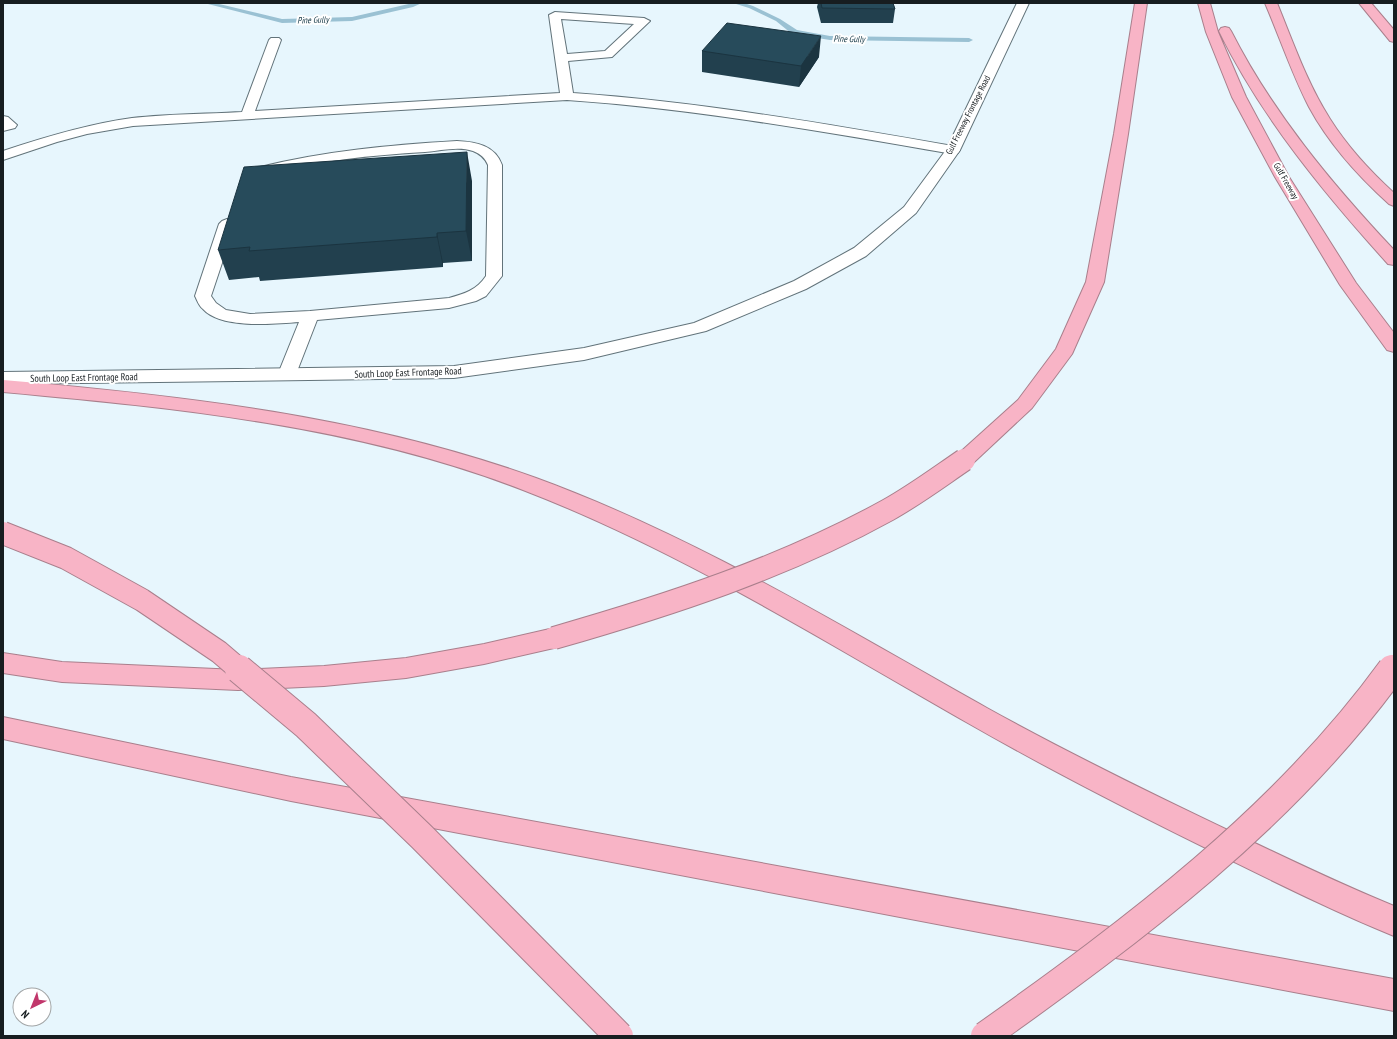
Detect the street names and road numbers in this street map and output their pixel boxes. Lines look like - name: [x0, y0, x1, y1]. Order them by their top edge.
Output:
- street label: Gulf Freeway Frontage Road: [943, 73, 992, 156]
- street label: Gulf Freeway: [1272, 160, 1302, 202]
- street label: South Loop East Frontage Road: [354, 364, 462, 381]
- street label: South Loop East Frontage Road: [30, 370, 138, 385]

